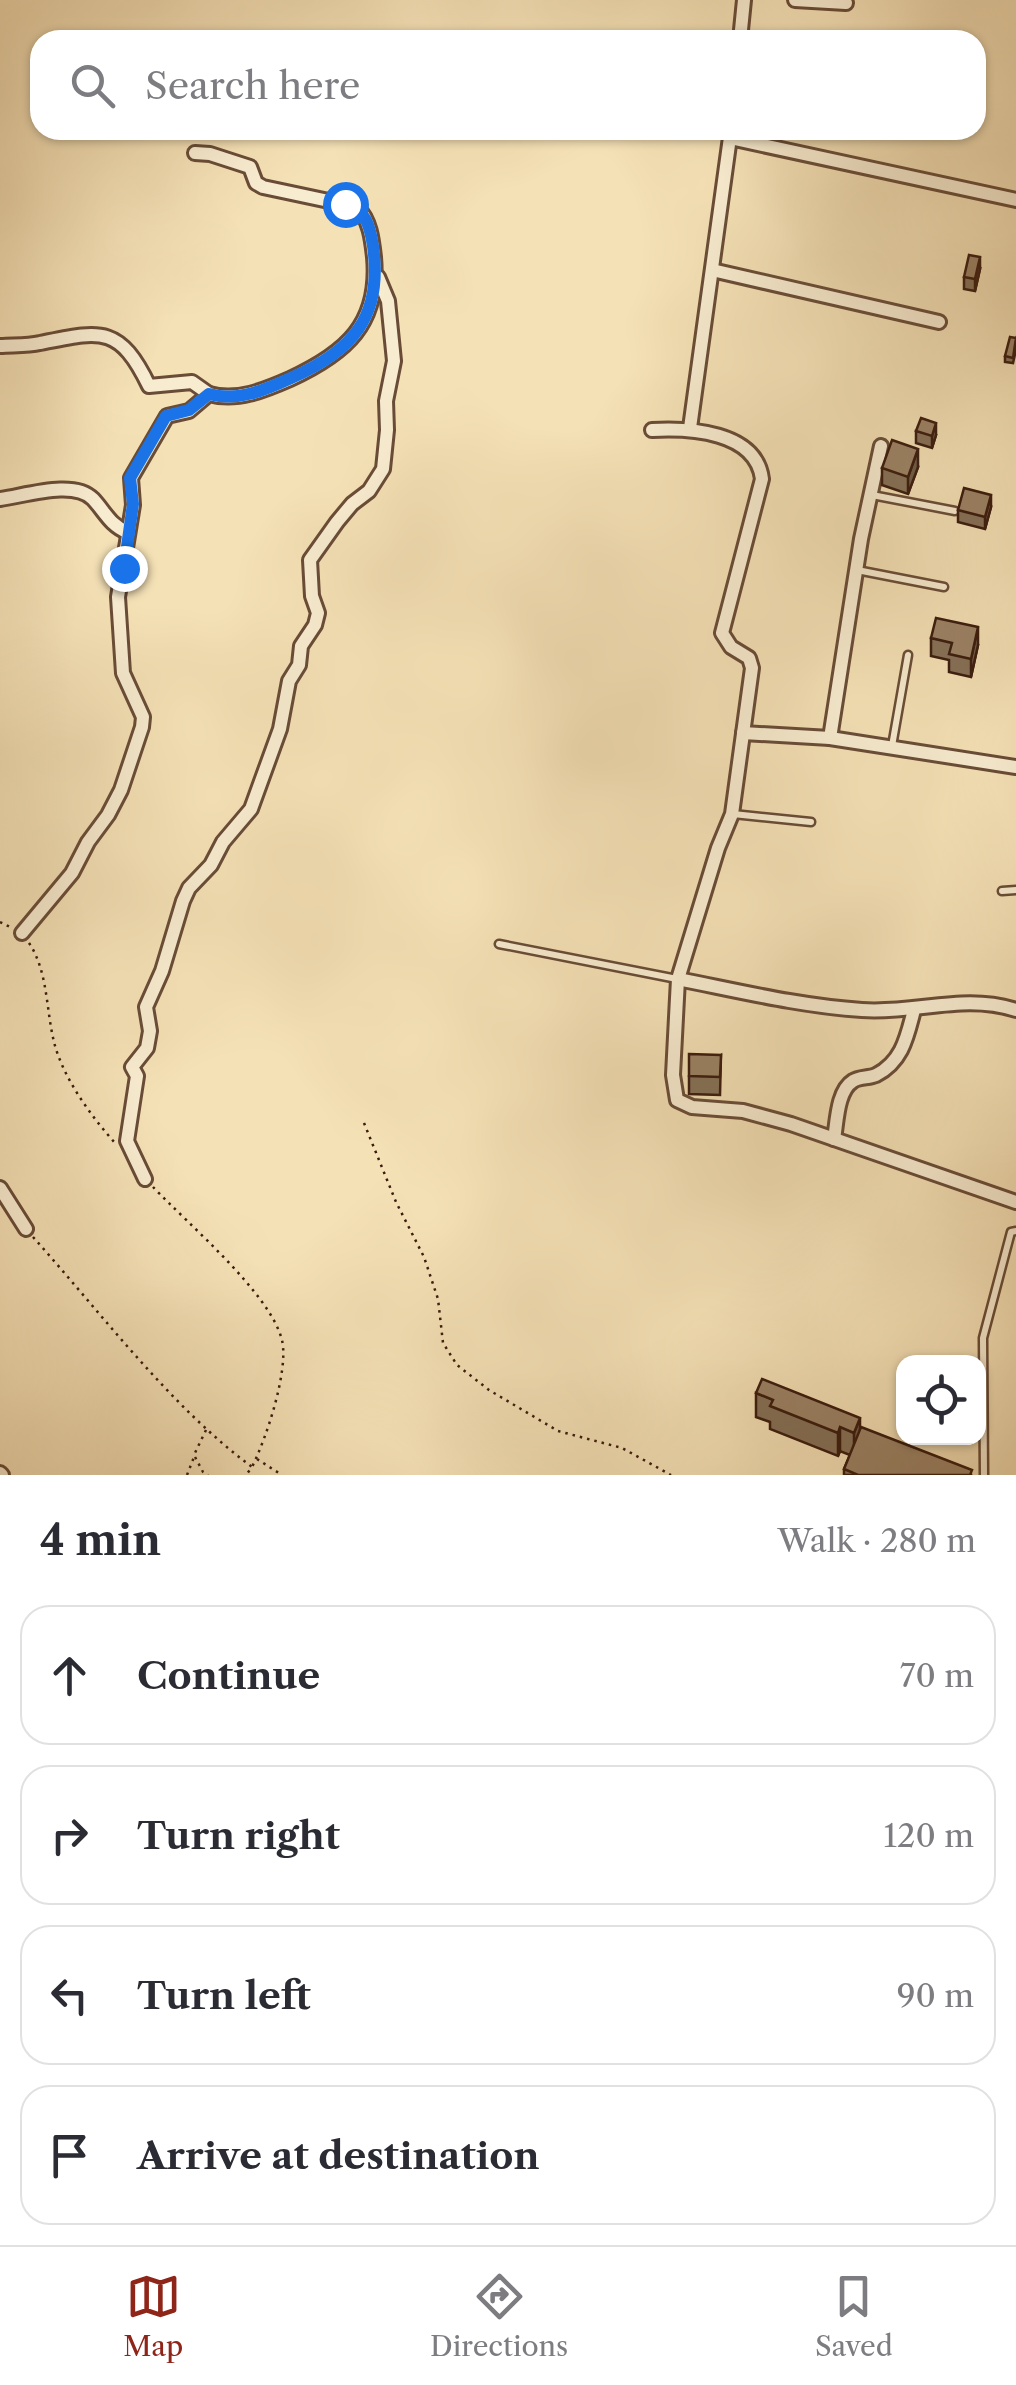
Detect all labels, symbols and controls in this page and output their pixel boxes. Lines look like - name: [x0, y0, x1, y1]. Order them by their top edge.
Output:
- search box: [30, 30, 986, 140]
- icon: search: [65, 58, 120, 113]
- text: Search here: [145, 62, 360, 109]
- route start: [323, 182, 369, 228]
- route end: [102, 546, 148, 592]
- map controls: [896, 1355, 986, 1445]
- button: locate: [896, 1355, 986, 1445]
- text: 4 min: [40, 1514, 161, 1566]
- text: Walk · 280 m: [778, 1521, 976, 1560]
- icon: ahead: [42, 1648, 97, 1703]
- text: Continue: [137, 1652, 320, 1699]
- text: 70 m: [900, 1656, 974, 1695]
- icon: right: [42, 1808, 97, 1863]
- text: Turn right: [137, 1812, 340, 1859]
- text: 120 m: [884, 1816, 974, 1855]
- icon: left: [42, 1968, 97, 2023]
- text: Turn left: [137, 1972, 311, 2019]
- text: 90 m: [897, 1976, 974, 2015]
- icon: arrive: [42, 2128, 97, 2183]
- text: Arrive at destination: [137, 2132, 540, 2179]
- tab: Map: [123, 2269, 183, 2363]
- tab: Directions: [430, 2269, 568, 2363]
- tab: Saved: [815, 2269, 893, 2363]

